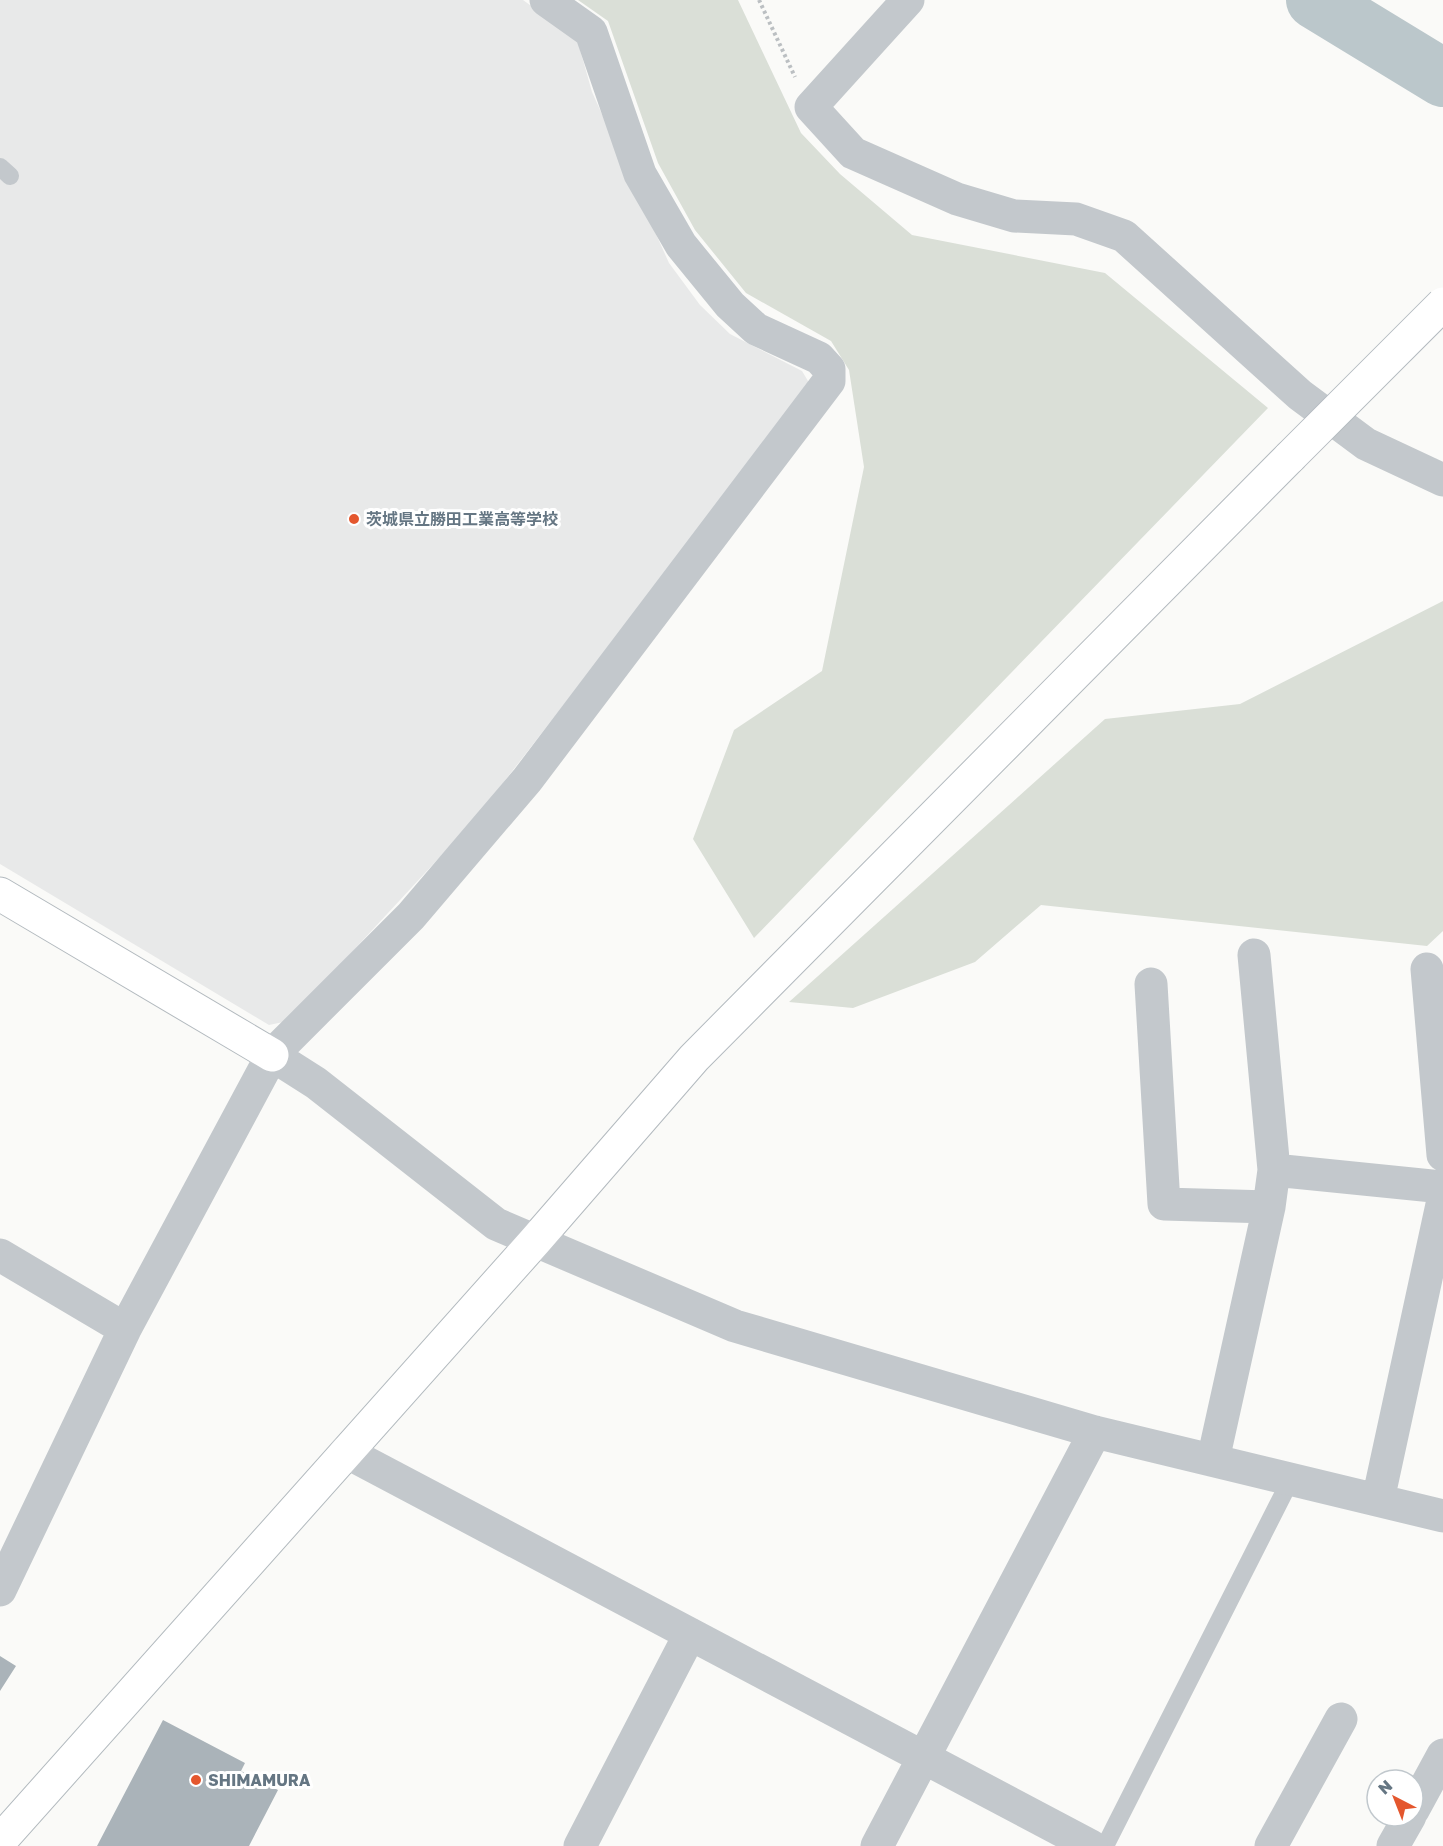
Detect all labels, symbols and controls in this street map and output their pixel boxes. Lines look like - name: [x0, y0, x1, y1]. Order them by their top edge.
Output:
- place label: 茨城県立勝田工業高等学校: [366, 509, 558, 529]
- marker: 茨城県立勝田工業高等学校: [347, 512, 361, 526]
- north arrow: [1365, 1768, 1425, 1828]
- place label: SHIMAMURA: [208, 1770, 311, 1790]
- marker: SHIMAMURA: [189, 1773, 203, 1787]
- text: N: [1374, 1775, 1396, 1798]

